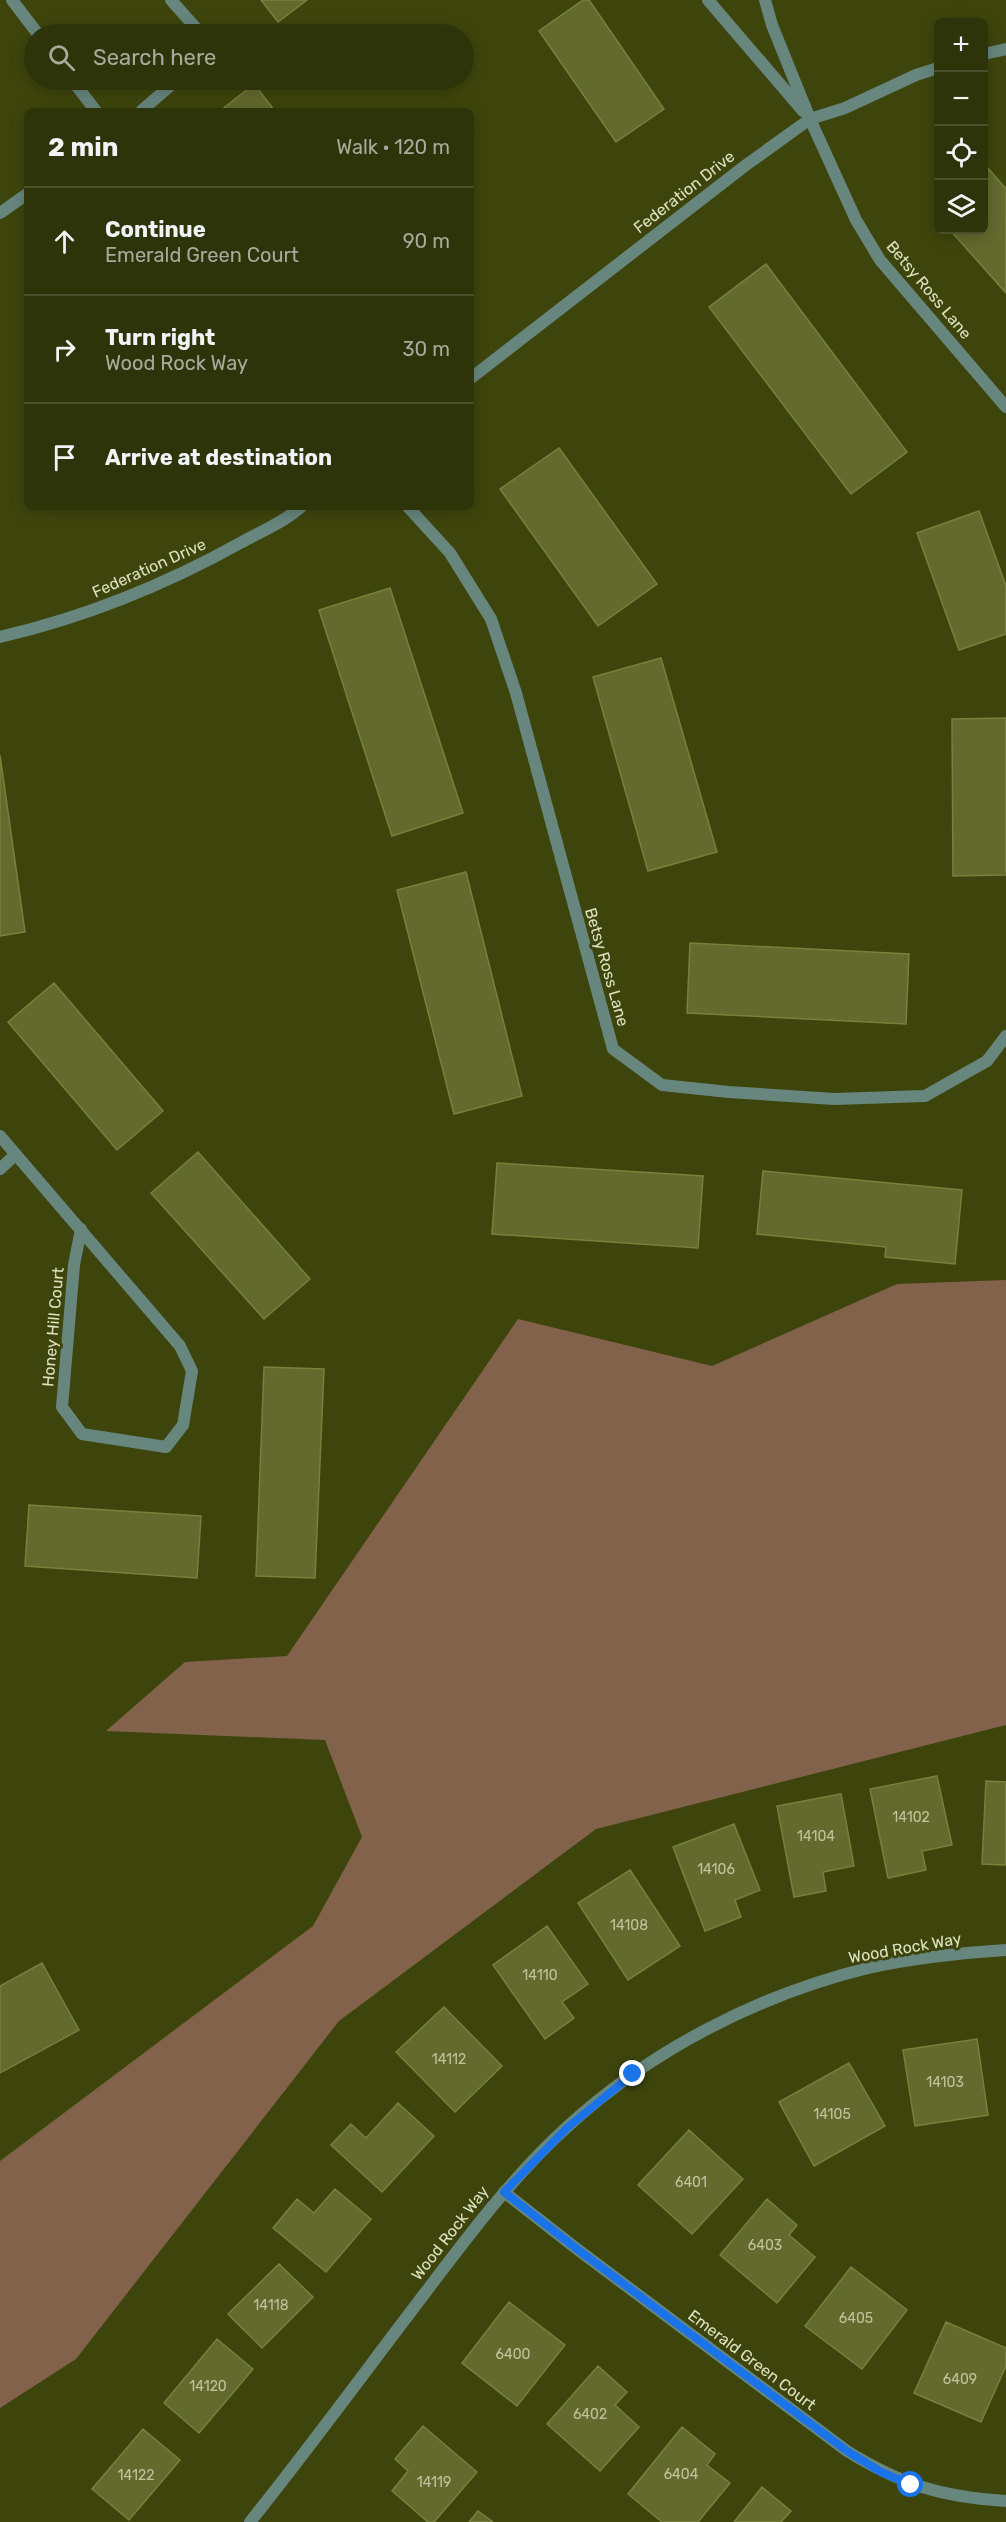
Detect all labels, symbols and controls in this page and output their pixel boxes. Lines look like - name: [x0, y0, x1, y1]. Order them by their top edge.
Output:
- map controls: [934, 18, 988, 234]
- button: +: [934, 18, 988, 72]
- search box: [24, 24, 474, 90]
- icon: search: [45, 41, 78, 74]
- text: Search here: [93, 44, 216, 71]
- button: −: [934, 72, 988, 126]
- button: locate: [934, 126, 988, 180]
- text: 2 min: [48, 132, 118, 163]
- text: Walk · 120 m: [336, 135, 450, 159]
- street label: Federation Drive: [630, 147, 738, 237]
- button: layers: [934, 180, 988, 234]
- text: Continue: [105, 216, 206, 243]
- icon: ahead: [48, 225, 81, 258]
- text: 90 m: [403, 229, 450, 253]
- street label: Betsy Ross Lane: [882, 237, 976, 343]
- text: Emerald Green Court: [105, 243, 299, 267]
- text: Turn right: [105, 324, 215, 351]
- icon: right: [48, 333, 81, 366]
- text: 30 m: [403, 337, 450, 361]
- text: Wood Rock Way: [105, 351, 248, 375]
- icon: arrive: [48, 441, 81, 474]
- text: Arrive at destination: [105, 444, 332, 471]
- street label: Federation Drive: [89, 534, 209, 602]
- street label: Betsy Ross Lane: [581, 906, 633, 1028]
- street label: Honey Hill Court: [38, 1266, 68, 1388]
- house number: 14102: [892, 1809, 930, 1826]
- house number: 14104: [797, 1828, 835, 1845]
- house number: 14106: [697, 1861, 735, 1878]
- house number: 14108: [610, 1917, 648, 1934]
- street label: Wood Rock Way: [847, 1929, 963, 1967]
- house number: 14110: [522, 1967, 558, 1984]
- house number: 14112: [432, 2051, 466, 2068]
- route end: [619, 2060, 645, 2086]
- house number: 14103: [926, 2074, 964, 2091]
- house number: 14105: [813, 2106, 851, 2123]
- house number: 6401: [675, 2174, 707, 2191]
- street label: Wood Rock Way: [407, 2182, 493, 2284]
- house number: 6403: [748, 2237, 782, 2254]
- house number: 14118: [253, 2297, 289, 2314]
- street label: Emerald Green Court: [684, 2306, 820, 2414]
- house number: 6405: [839, 2310, 873, 2327]
- house number: 6400: [496, 2346, 531, 2363]
- house number: 6409: [943, 2371, 977, 2388]
- house number: 14120: [189, 2378, 227, 2395]
- house number: 6402: [573, 2406, 607, 2423]
- house number: 6404: [664, 2466, 699, 2483]
- house number: 14122: [118, 2467, 154, 2484]
- route start: [897, 2471, 923, 2497]
- house number: 14119: [417, 2474, 451, 2491]

